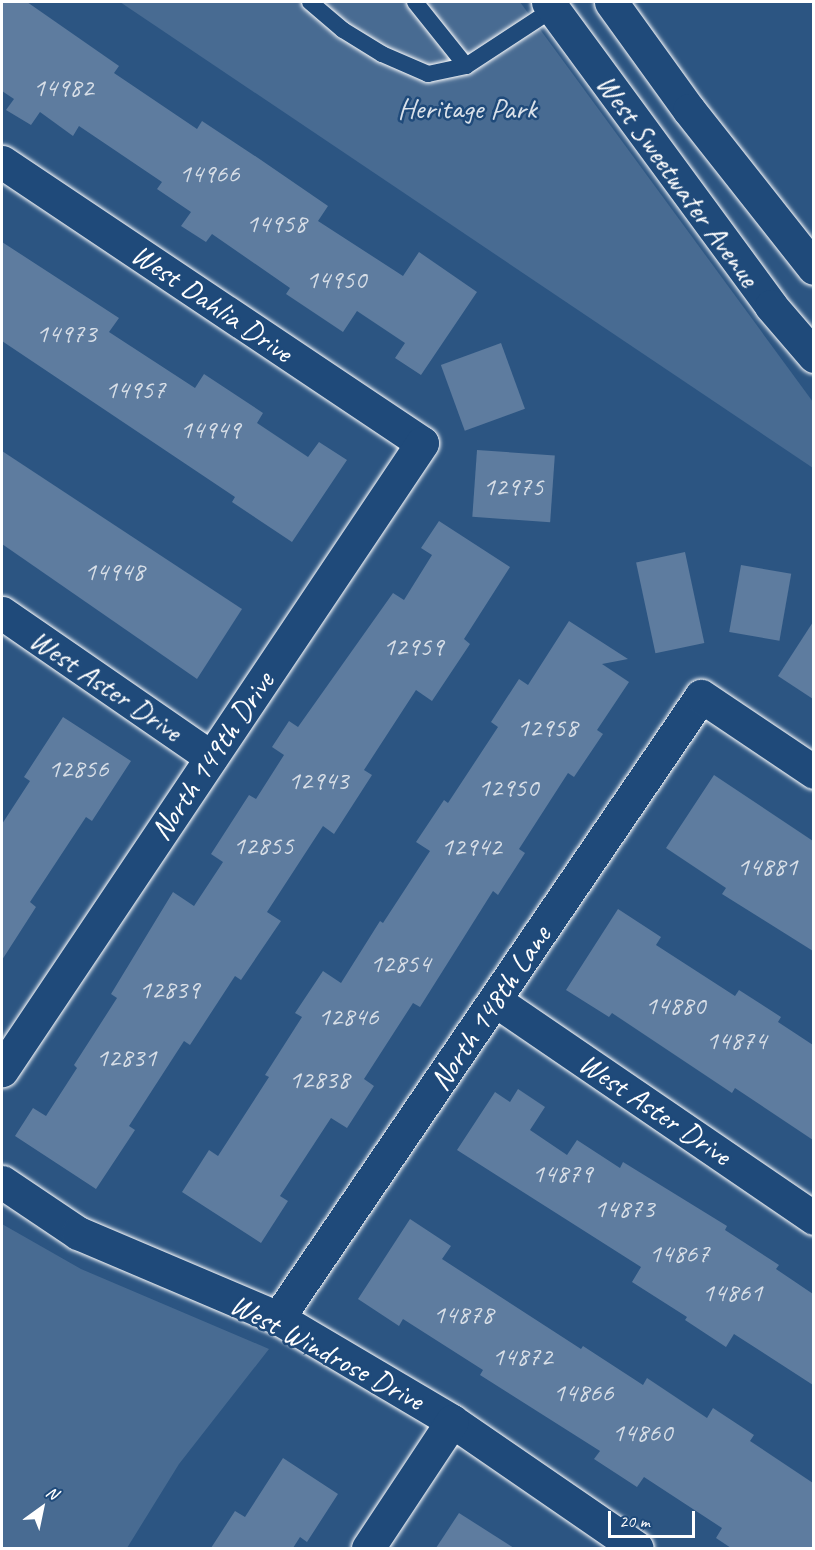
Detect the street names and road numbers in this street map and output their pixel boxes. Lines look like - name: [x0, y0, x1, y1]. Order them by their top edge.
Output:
- street label: West Sweetwater Avenue: [589, 67, 767, 293]
- street label: West Dahlia Drive: [124, 236, 300, 370]
- street label: West Aster Drive: [23, 621, 189, 749]
- street label: North 149th Drive: [142, 665, 282, 847]
- street label: North 148th Lane: [422, 919, 558, 1097]
- street label: West Aster Drive: [572, 1045, 738, 1173]
- street label: West Windrose Drive: [224, 1286, 430, 1418]

